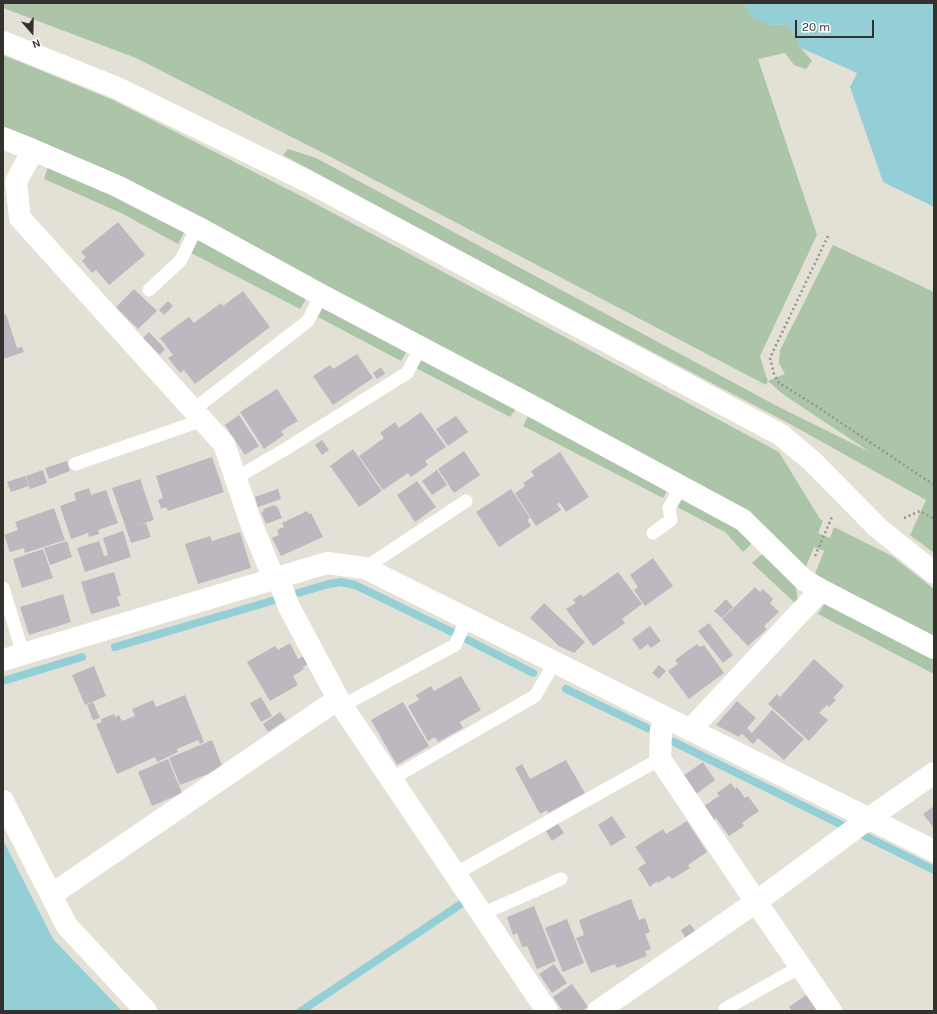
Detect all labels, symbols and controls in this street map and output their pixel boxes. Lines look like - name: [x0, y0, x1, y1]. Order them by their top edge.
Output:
- north arrow: [12, 12, 52, 52]
- scale bar: [797, 12, 876, 38]
- text: 20 m: [802, 20, 830, 34]
- text: N: [30, 36, 42, 51]

